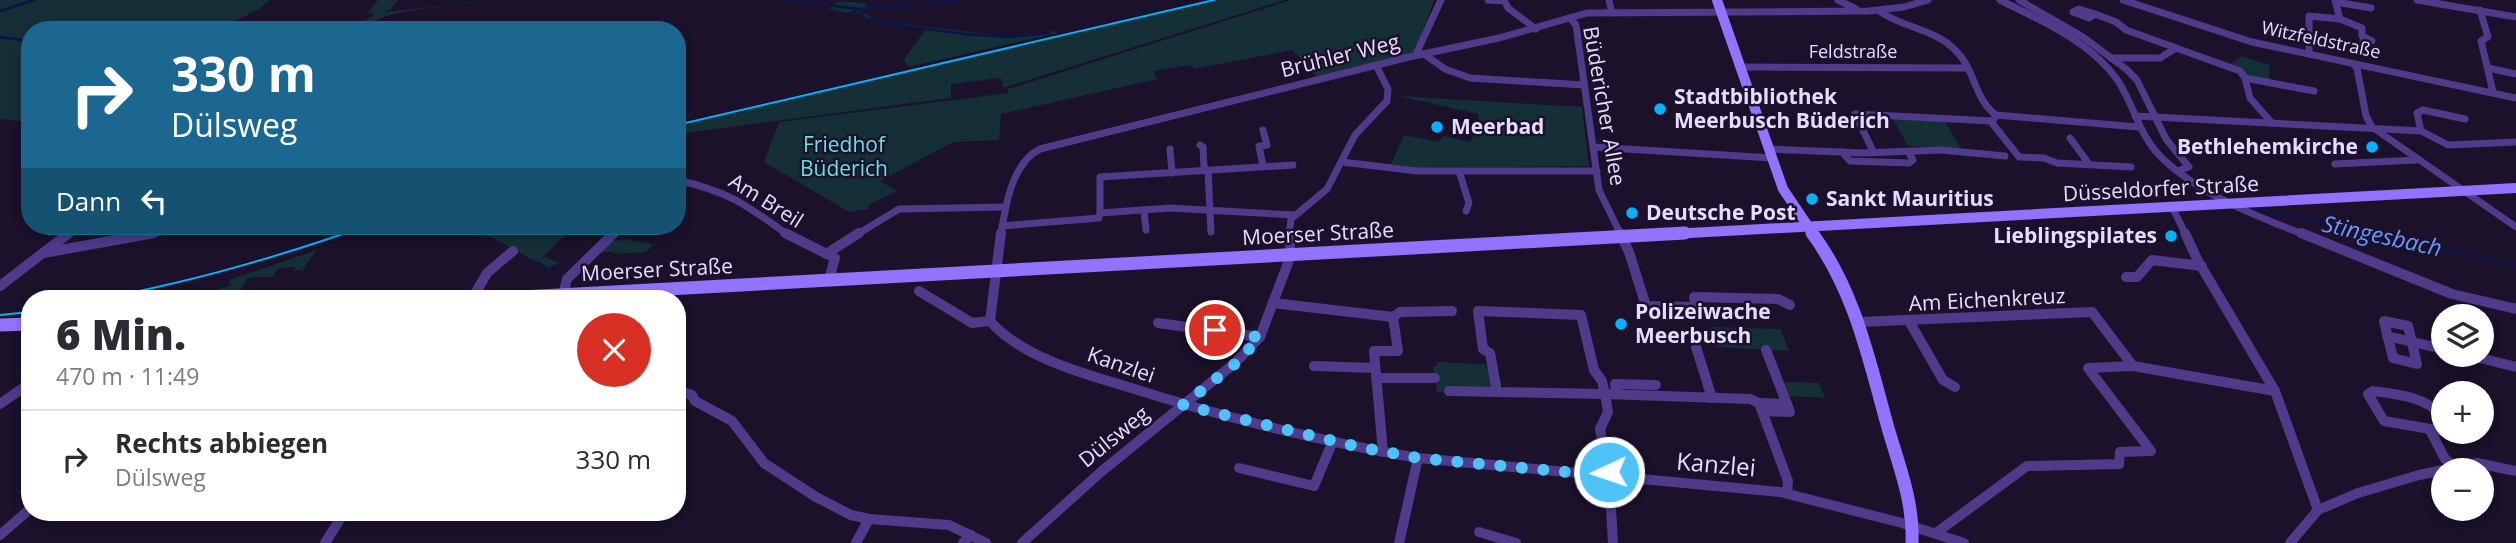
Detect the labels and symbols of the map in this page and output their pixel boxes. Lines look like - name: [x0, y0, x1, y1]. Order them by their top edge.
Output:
- street label: Witzfeldstraße: [2259, 15, 2383, 63]
- street label: Büdericher Allee: [1577, 24, 1633, 188]
- street label: Brühler Weg: [1277, 27, 1402, 83]
- street label: Feldstraße: [1809, 39, 1897, 63]
- place label: Stadtbibliothek Meerbusch Büderich: [1674, 82, 1890, 134]
- marker: Stadtbibliothek Meerbusch Büderich: [1652, 101, 1668, 117]
- place label: Meerbad: [1451, 112, 1544, 140]
- marker: Meerbad: [1429, 119, 1445, 135]
- park label: Friedhof Büderich: [800, 130, 888, 182]
- place label: Bethlehemkirche: [2177, 132, 2358, 160]
- marker: Bethlehemkirche: [2364, 139, 2380, 155]
- street label: Am Breil: [724, 166, 809, 234]
- street label: Düsseldorfer Straße: [2062, 169, 2260, 207]
- place label: Sankt Mauritius: [1826, 184, 1994, 212]
- marker: Sankt Mauritius: [1804, 191, 1820, 207]
- place label: Deutsche Post: [1646, 198, 1796, 226]
- marker: Deutsche Post: [1624, 205, 1640, 221]
- water label: Stingesbach: [2319, 207, 2445, 263]
- street label: Moerser Straße: [1241, 215, 1395, 251]
- place label: Lieblingspilates: [1993, 221, 2157, 249]
- marker: Lieblingspilates: [2163, 228, 2179, 244]
- street label: Moerser Straße: [580, 251, 734, 287]
- street label: Am Eichenkreuz: [1908, 281, 2066, 317]
- place label: Polizeiwache Meerbusch: [1635, 297, 1771, 349]
- pin: [1185, 300, 1245, 360]
- marker: Polizeiwache Meerbusch: [1613, 316, 1629, 332]
- street label: Kanzlei: [1084, 339, 1159, 389]
- street label: Dülsweg: [1072, 399, 1154, 473]
- position arrow: [1572, 435, 1646, 509]
- street label: Kanzlei: [1675, 444, 1757, 483]

